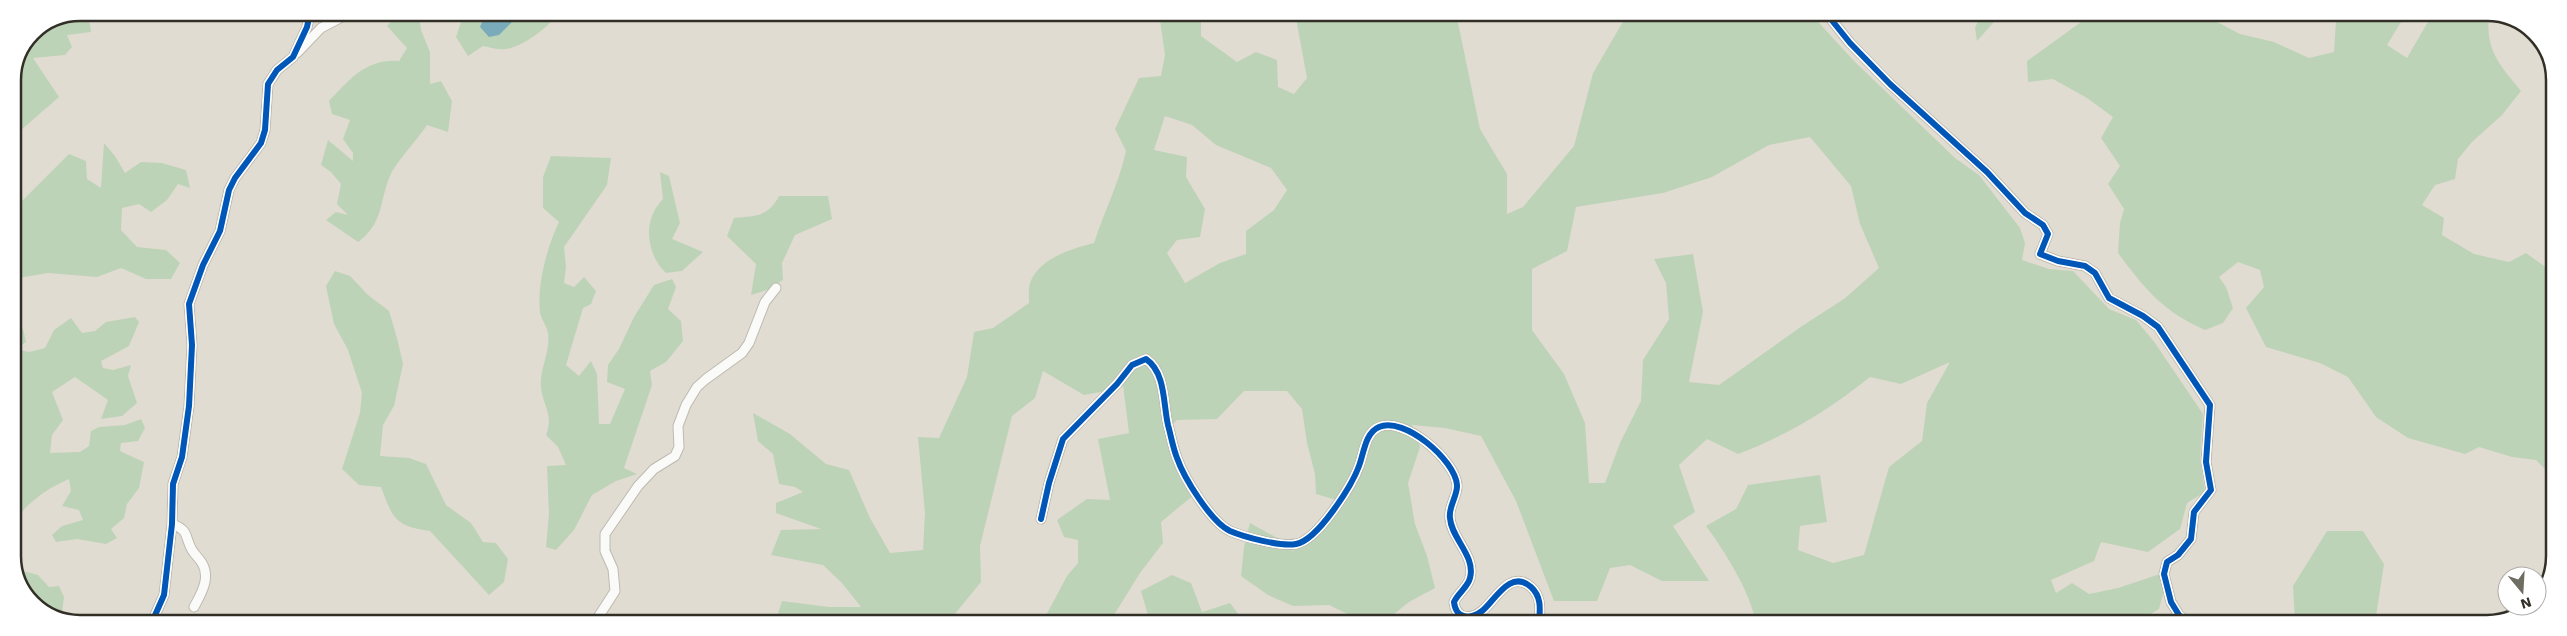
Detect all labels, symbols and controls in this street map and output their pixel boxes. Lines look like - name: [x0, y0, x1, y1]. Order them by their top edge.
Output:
- north arrow: [2497, 566, 2547, 616]
- text: N: [2519, 594, 2533, 613]

